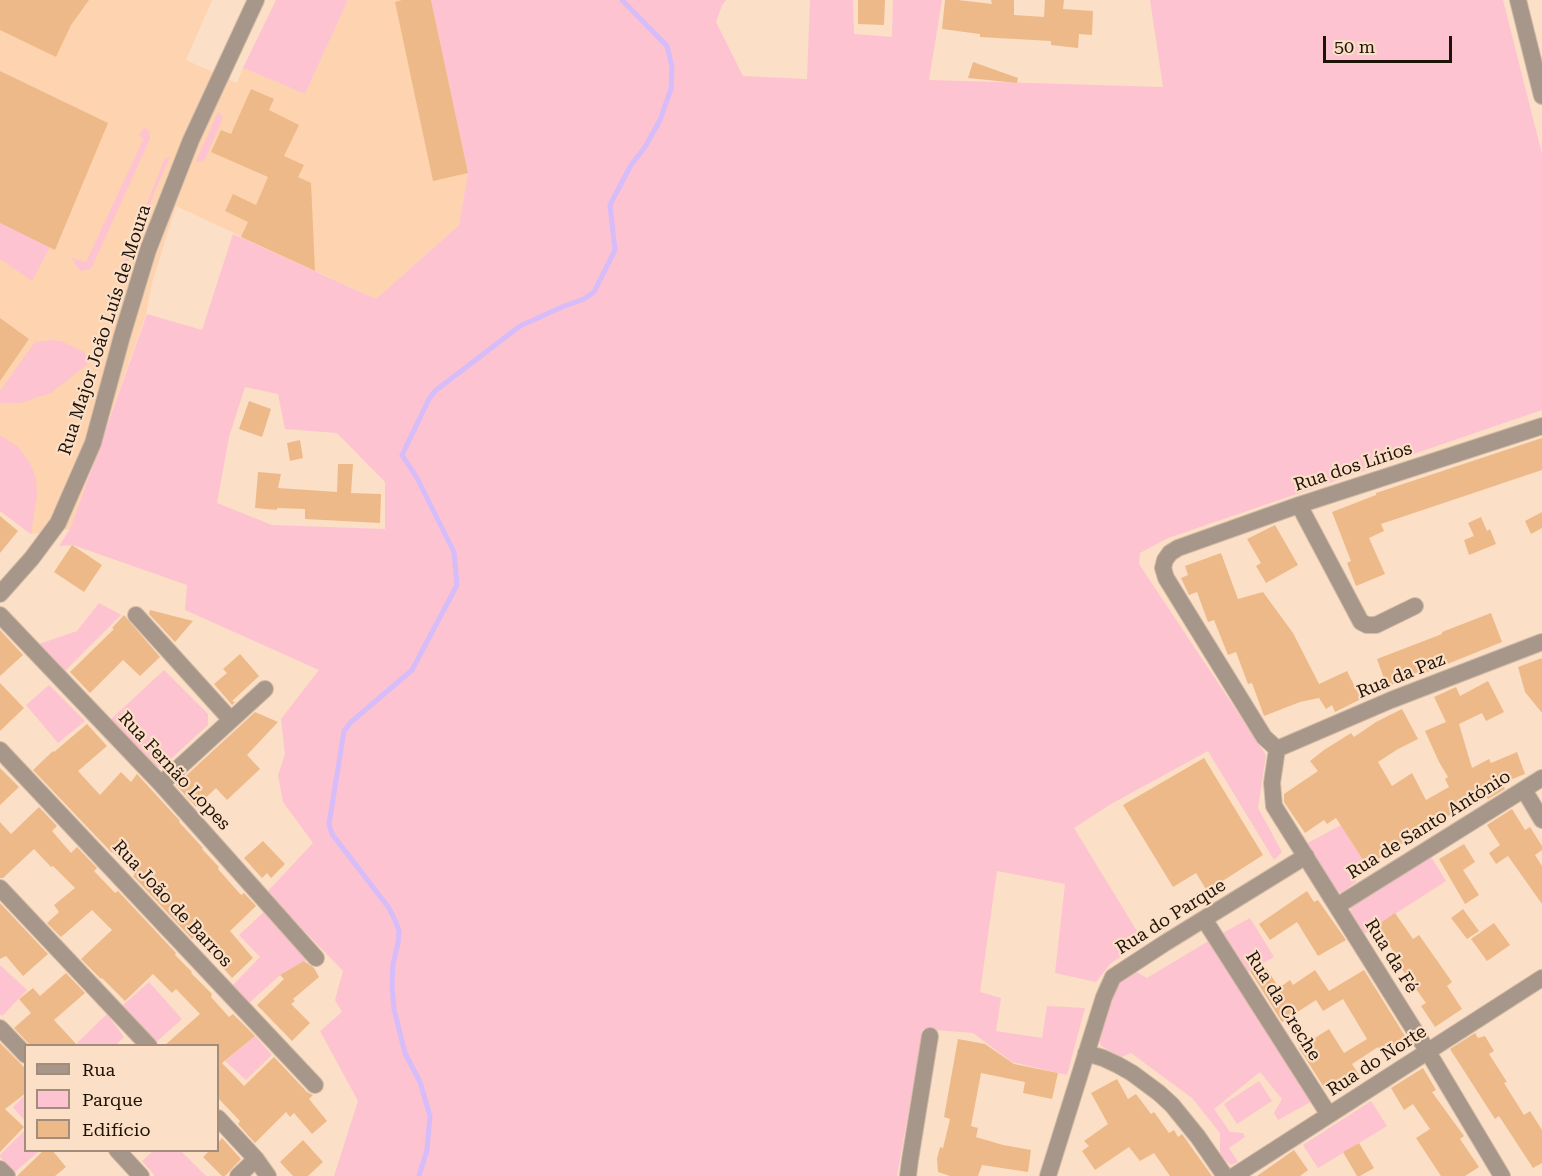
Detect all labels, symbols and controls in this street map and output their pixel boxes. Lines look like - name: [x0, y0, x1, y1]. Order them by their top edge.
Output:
- scale bar: [1326, 24, 1455, 62]
- text: 50 m: [1334, 36, 1375, 57]
- street label: Rua Major João Luís de Moura: [54, 202, 156, 458]
- street label: Rua dos Lírios: [1291, 438, 1415, 496]
- street label: Rua da Paz: [1354, 649, 1448, 703]
- street label: Rua Fernão Lopes: [114, 707, 234, 835]
- street label: Rua de Santo António: [1343, 766, 1515, 884]
- street label: Rua João de Barros: [108, 836, 236, 972]
- street label: Rua do Parque: [1112, 875, 1230, 959]
- street label: Rua da Fé: [1360, 915, 1422, 997]
- street label: Rua da Creche: [1241, 947, 1325, 1065]
- street label: Rua do Norte: [1323, 1021, 1431, 1101]
- legend: [24, 1044, 219, 1152]
- text: Rua: [82, 1059, 115, 1080]
- text: Parque: [82, 1089, 143, 1110]
- text: Edifício: [82, 1119, 150, 1140]

